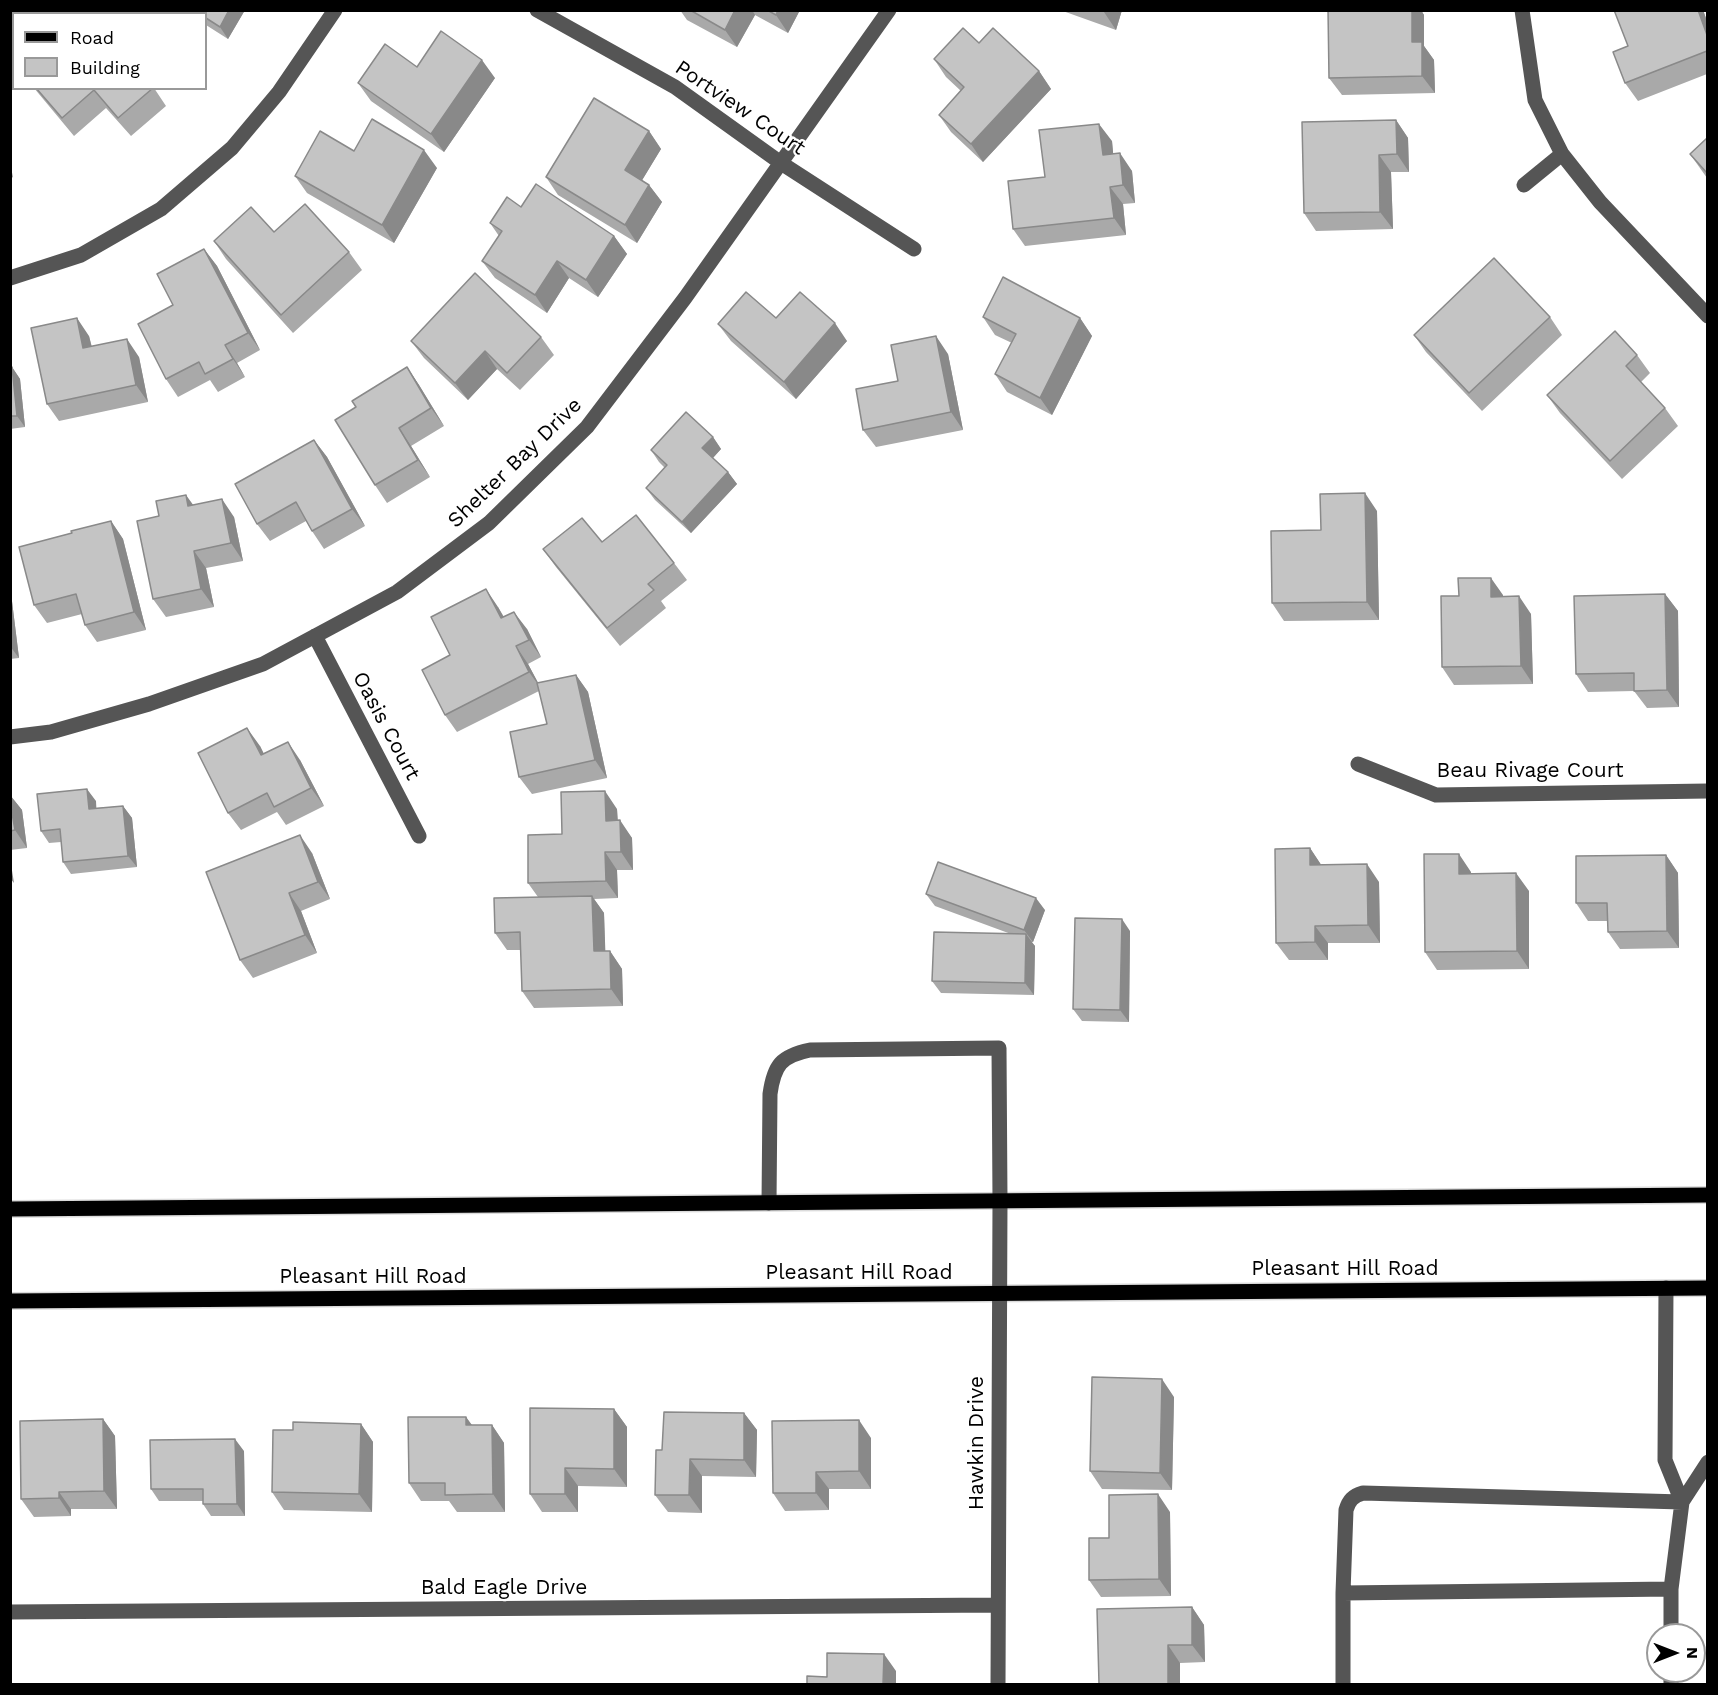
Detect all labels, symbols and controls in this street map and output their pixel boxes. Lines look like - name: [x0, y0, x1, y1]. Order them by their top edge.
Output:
- legend: [12, 12, 207, 90]
- text: Road: [70, 27, 114, 48]
- street label: Portview Court: [670, 55, 810, 161]
- text: Building: [70, 57, 140, 78]
- street label: Shelter Bay Drive: [443, 393, 587, 533]
- street label: Oasis Court: [347, 667, 425, 785]
- street label: Beau Rivage Court: [1437, 758, 1623, 784]
- street label: Pleasant Hill Road: [1251, 1256, 1439, 1282]
- street label: Pleasant Hill Road: [765, 1260, 953, 1286]
- street label: Pleasant Hill Road: [279, 1264, 467, 1290]
- street label: Hawkin Drive: [964, 1376, 990, 1510]
- street label: Bald Eagle Drive: [421, 1575, 587, 1601]
- north arrow: [1646, 1623, 1706, 1683]
- text: N: [1683, 1647, 1702, 1659]

